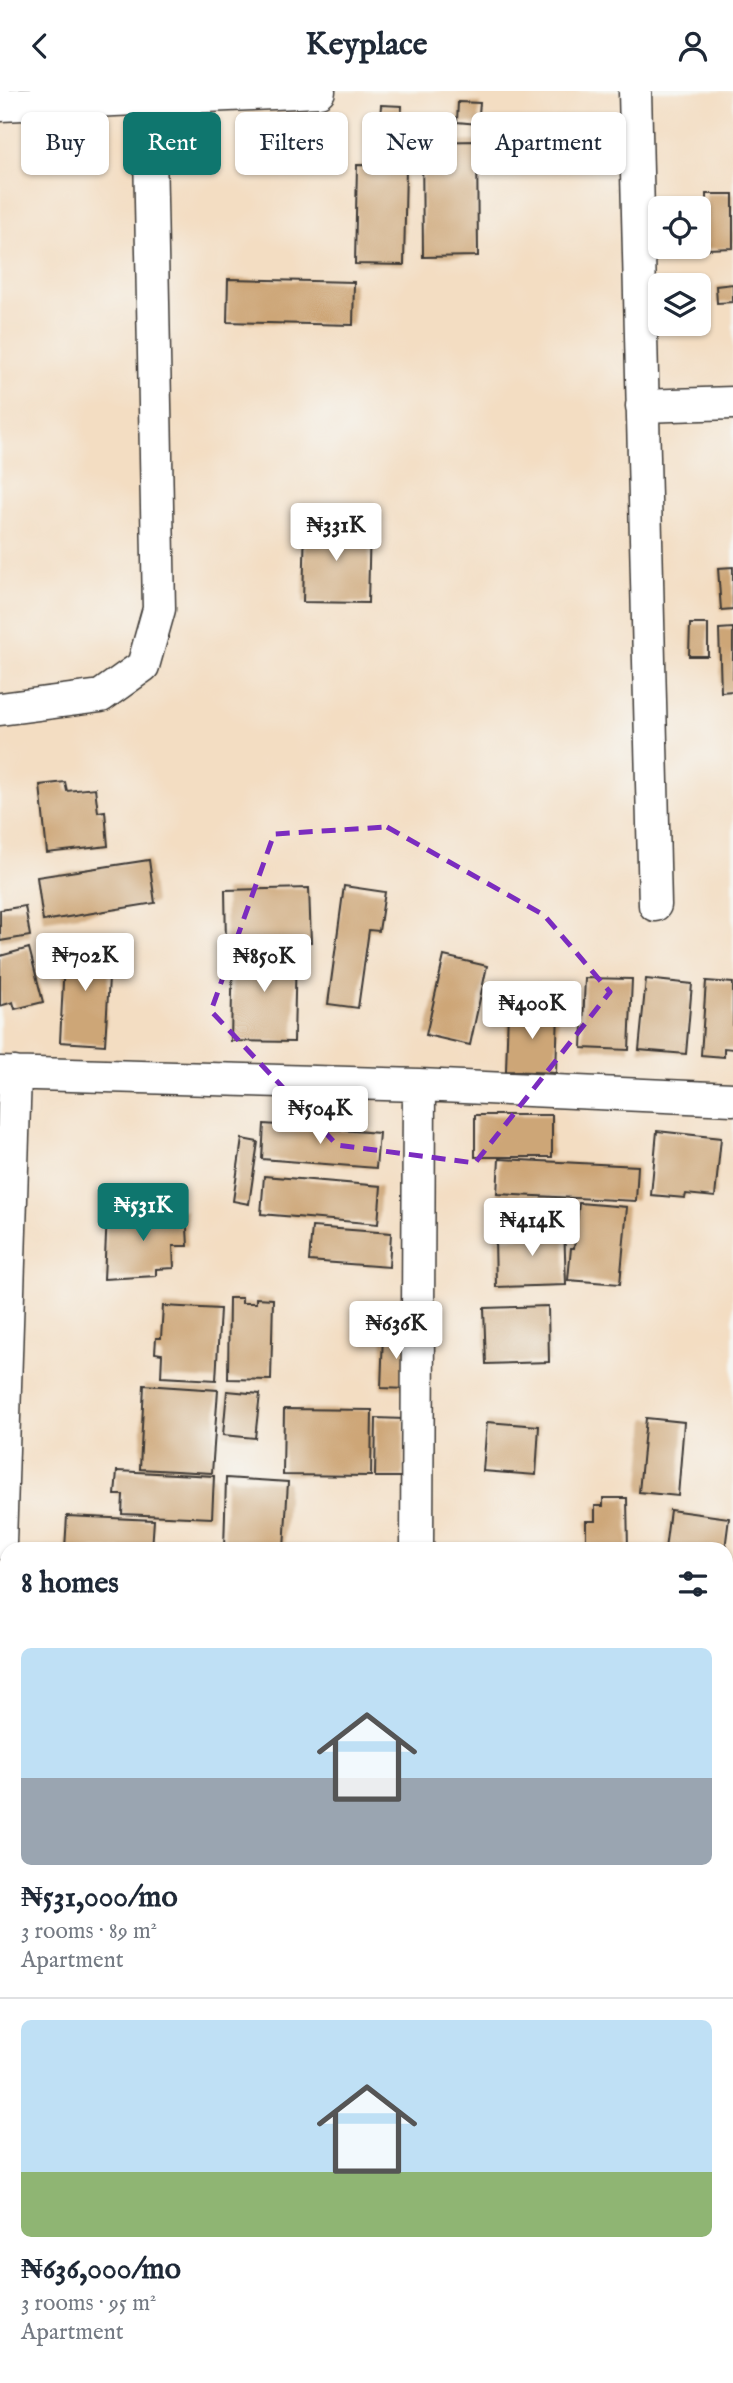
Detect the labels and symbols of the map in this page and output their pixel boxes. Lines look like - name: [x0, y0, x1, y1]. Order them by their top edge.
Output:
- pin: ₦331K: [287, 503, 385, 563]
- pin: ₦702K: [36, 933, 134, 993]
- pin: ₦850K: [215, 935, 313, 994]
- pin: ₦400K: [483, 981, 581, 1041]
- pin: ₦504K: [271, 1087, 369, 1146]
- pin: ₦531K: [94, 1183, 192, 1243]
- pin: ₦414K: [483, 1199, 581, 1258]
- pin: ₦636K: [347, 1301, 445, 1361]

